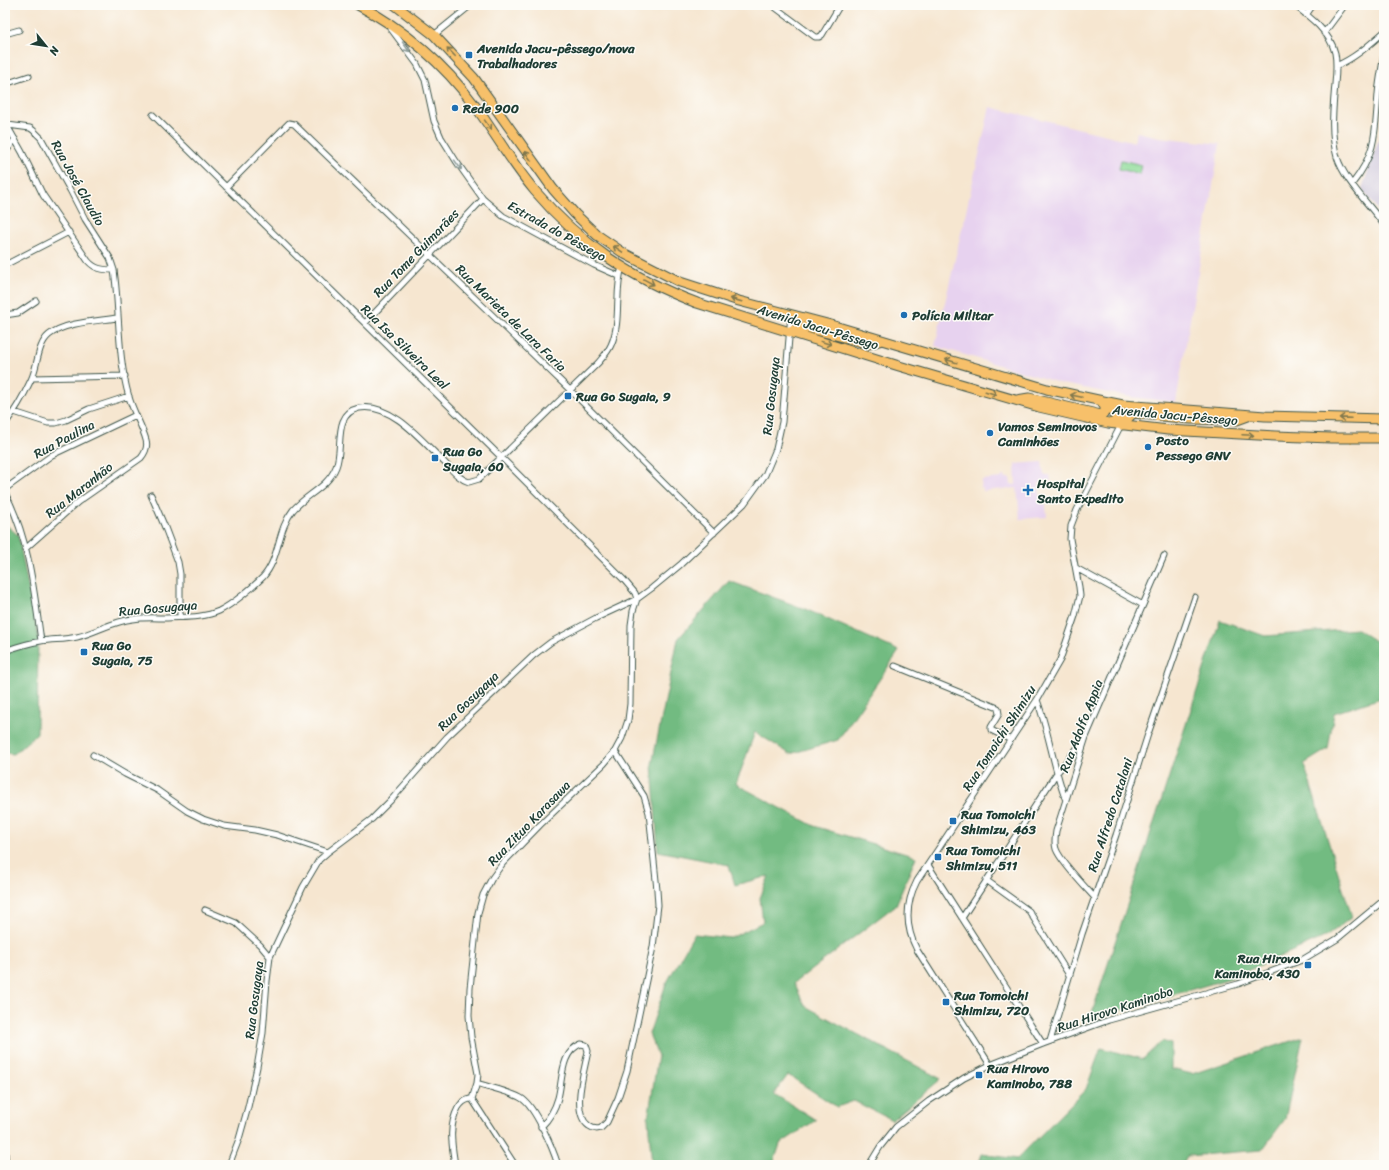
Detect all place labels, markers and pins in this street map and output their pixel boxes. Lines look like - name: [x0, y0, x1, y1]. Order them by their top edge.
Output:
- place label: Avenida Jacu-pêssego/nova Trabalhadores: [476, 37, 635, 75]
- marker: Avenida Jacu-pêssego/nova Trabalhadores: [464, 50, 474, 60]
- place label: Rede 900: [462, 97, 519, 120]
- marker: Rede 900: [450, 103, 460, 113]
- place label: Polícia Militar: [912, 304, 994, 327]
- marker: Polícia Militar: [899, 310, 909, 320]
- place label: Rua Go Sugaia, 9: [575, 385, 671, 408]
- marker: Rua Go Sugaia, 9: [563, 391, 573, 401]
- place label: Vamos Seminovos Caminhões: [997, 415, 1097, 453]
- marker: Vamos Seminovos Caminhões: [985, 428, 995, 438]
- place label: Posto Pessego GNV: [1156, 429, 1232, 467]
- place label: Rua Go Sugaia, 60: [442, 440, 504, 478]
- marker: Posto Pessego GNV: [1143, 442, 1153, 452]
- marker: Rua Go Sugaia, 60: [430, 453, 440, 463]
- place label: Hospital Santo Expedito: [1036, 472, 1124, 510]
- marker: Hospital Santo Expedito: [1022, 484, 1034, 496]
- place label: Rua Go Sugaia, 75: [91, 634, 153, 672]
- marker: Rua Go Sugaia, 75: [79, 647, 89, 657]
- place label: Rua Tomoichi Shimizu, 463: [960, 803, 1037, 841]
- marker: Rua Tomoichi Shimizu, 463: [948, 816, 958, 826]
- place label: Rua Tomoichi Shimizu, 511: [945, 839, 1021, 877]
- marker: Rua Tomoichi Shimizu, 511: [933, 852, 943, 862]
- place label: Rua Hirovo Kaminobo, 430: [1214, 947, 1300, 985]
- marker: Rua Hirovo Kaminobo, 430: [1303, 960, 1313, 970]
- place label: Rua Tomoichi Shimizu, 720: [953, 984, 1029, 1022]
- marker: Rua Tomoichi Shimizu, 720: [941, 997, 951, 1007]
- place label: Rua Hirovo Kaminobo, 788: [986, 1057, 1072, 1095]
- marker: Rua Hirovo Kaminobo, 788: [974, 1070, 984, 1080]

